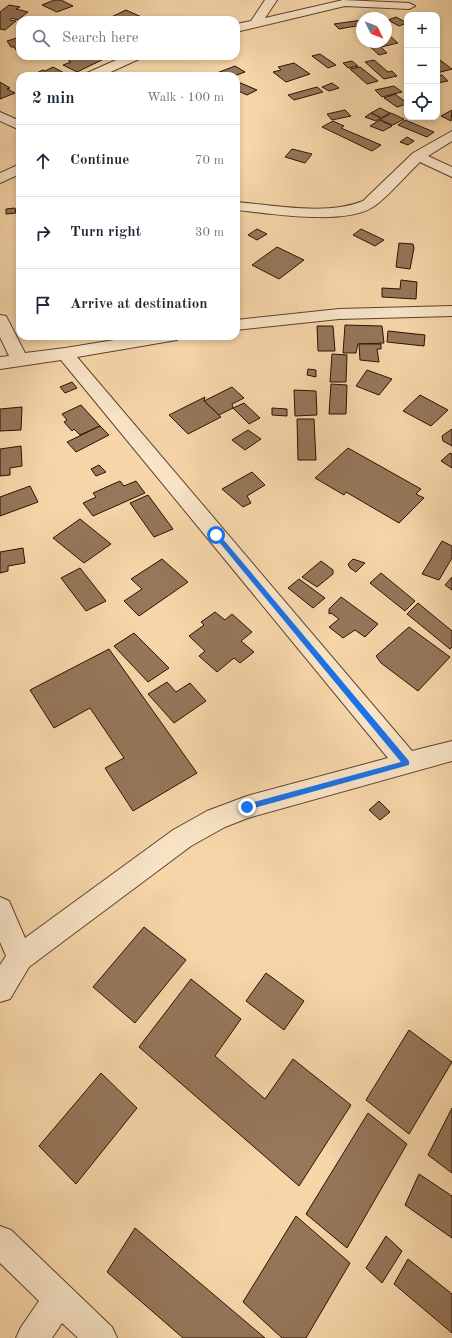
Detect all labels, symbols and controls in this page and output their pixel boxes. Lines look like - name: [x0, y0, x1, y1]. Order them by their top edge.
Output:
- north arrow: [356, 12, 392, 48]
- map controls: [404, 12, 440, 120]
- button: +: [404, 12, 440, 48]
- search box: [16, 16, 240, 60]
- icon: search: [30, 27, 52, 49]
- text: Search here: [62, 31, 139, 46]
- button: −: [404, 48, 440, 84]
- button: locate: [404, 84, 440, 120]
- text: 2 min: [32, 90, 75, 107]
- text: Walk · 100 m: [147, 91, 224, 104]
- icon: ahead: [32, 150, 54, 172]
- text: Continue: [70, 153, 129, 168]
- text: 70 m: [195, 154, 224, 167]
- icon: right: [32, 222, 54, 244]
- text: Turn right: [70, 225, 141, 240]
- text: 30 m: [195, 226, 224, 239]
- icon: arrive: [32, 294, 54, 316]
- text: Arrive at destination: [70, 297, 208, 312]
- route start: [207, 526, 225, 544]
- route end: [238, 798, 256, 816]

